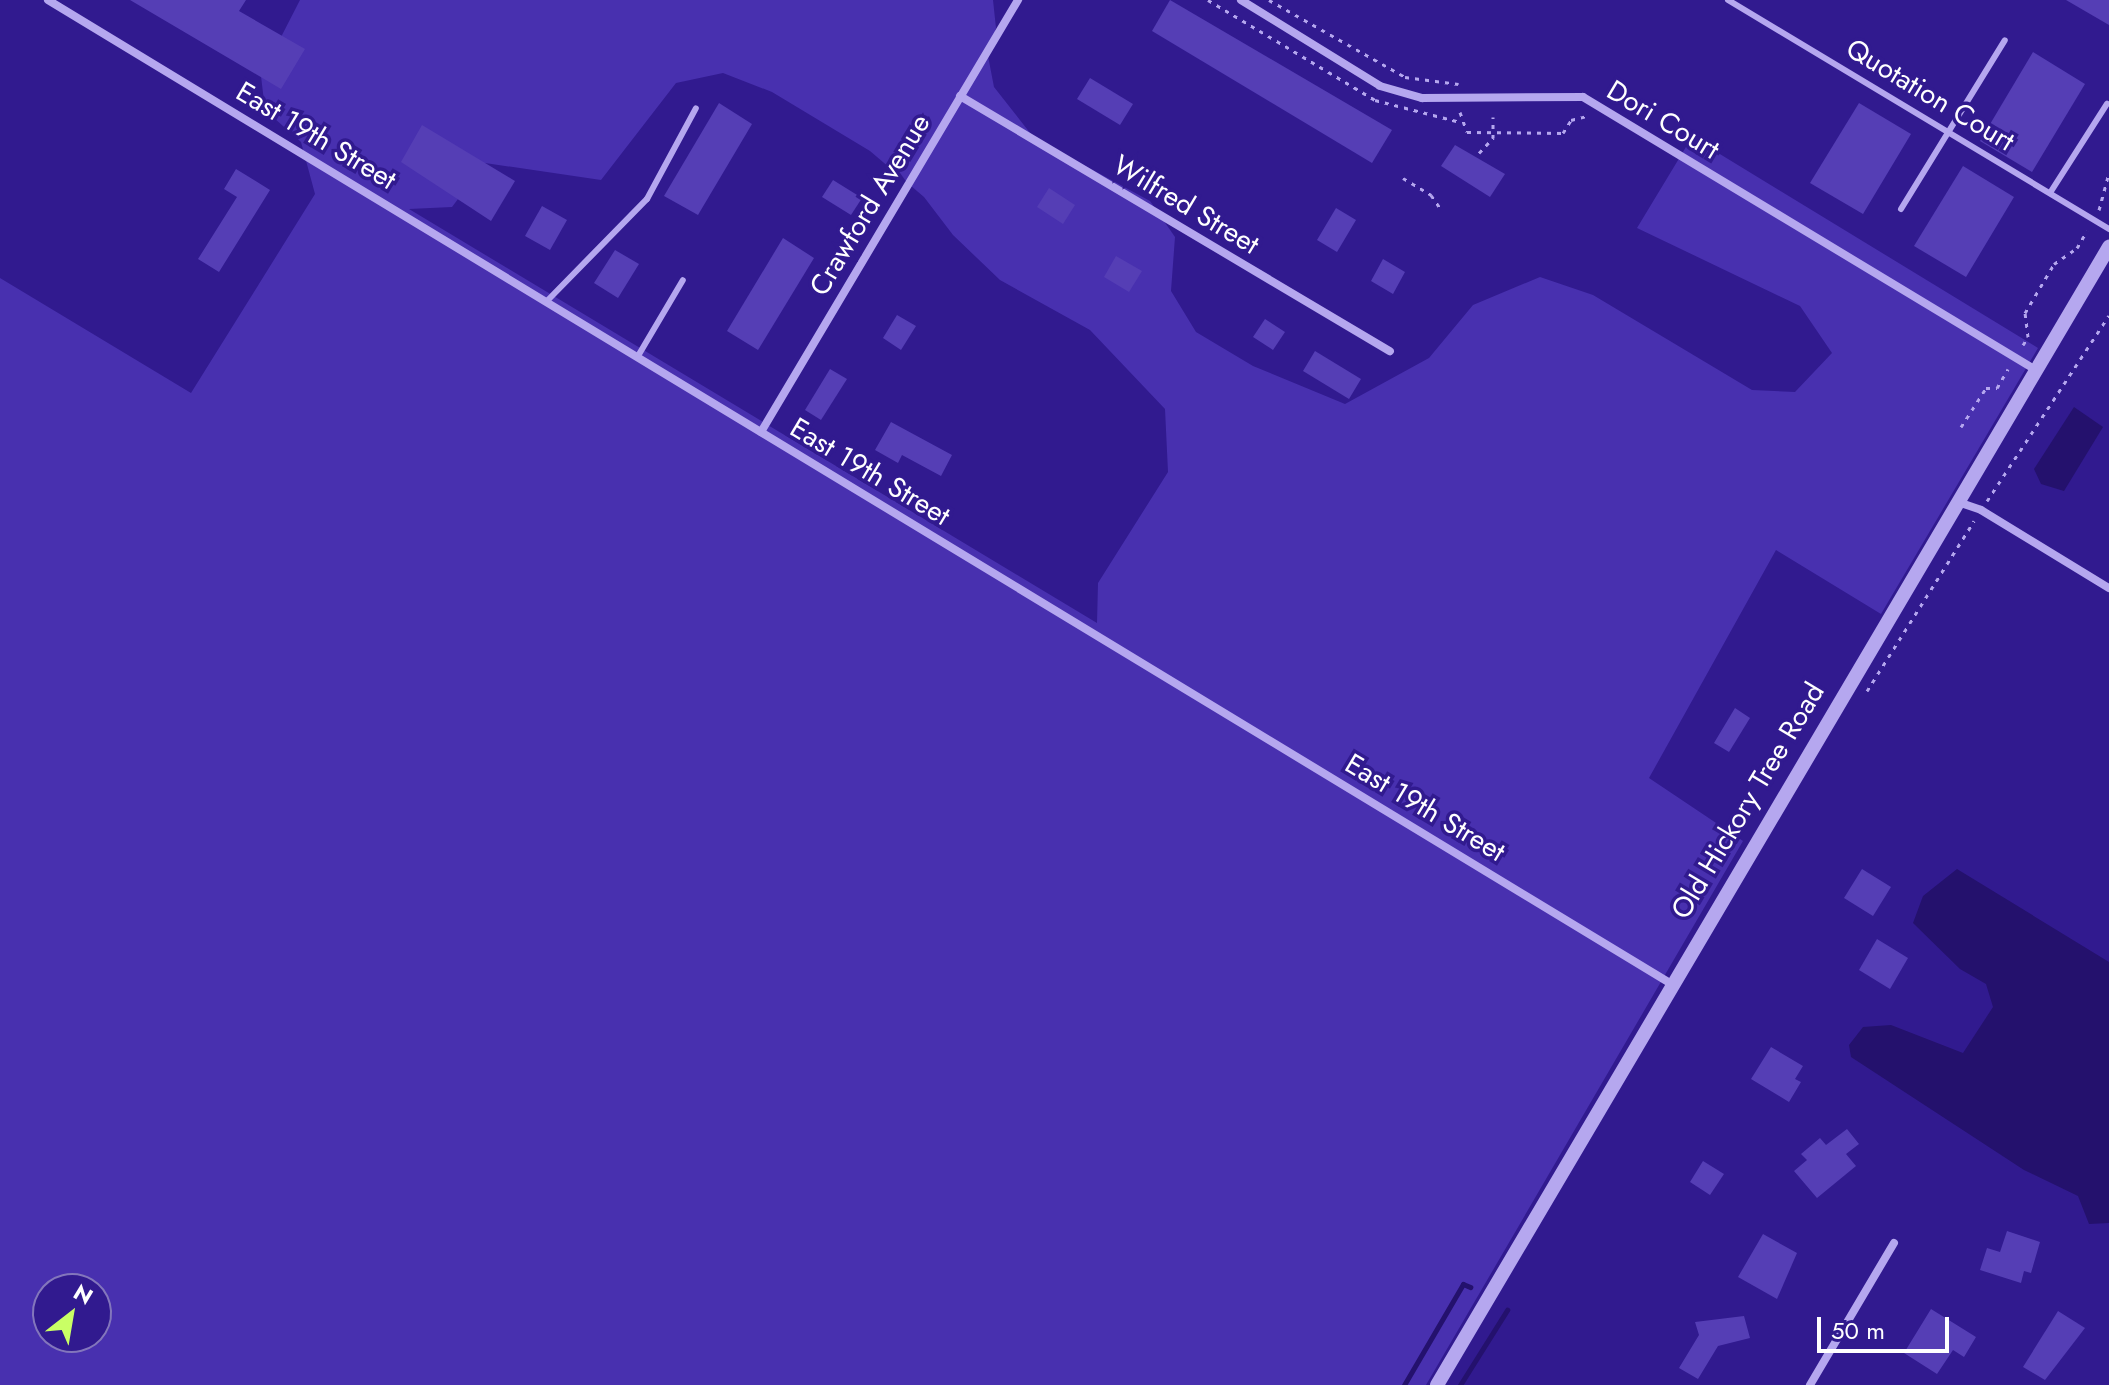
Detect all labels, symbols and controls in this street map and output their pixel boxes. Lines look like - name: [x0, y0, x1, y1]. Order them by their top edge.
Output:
- street label: Quotation Court: [1840, 32, 2020, 158]
- street label: Dori Court: [1601, 73, 1725, 167]
- street label: East 19th Street: [230, 75, 402, 197]
- street label: Crawford Avenue: [803, 108, 937, 302]
- street label: Wilfred Street: [1107, 148, 1265, 262]
- street label: East 19th Street: [784, 411, 956, 533]
- street label: Old Hickory Tree Road: [1664, 677, 1832, 925]
- street label: East 19th Street: [1339, 747, 1511, 869]
- north arrow: [32, 1273, 112, 1353]
- text: N: [68, 1276, 99, 1312]
- scale bar: [1821, 1301, 1953, 1351]
- text: 50 m: [1831, 1313, 1885, 1348]

